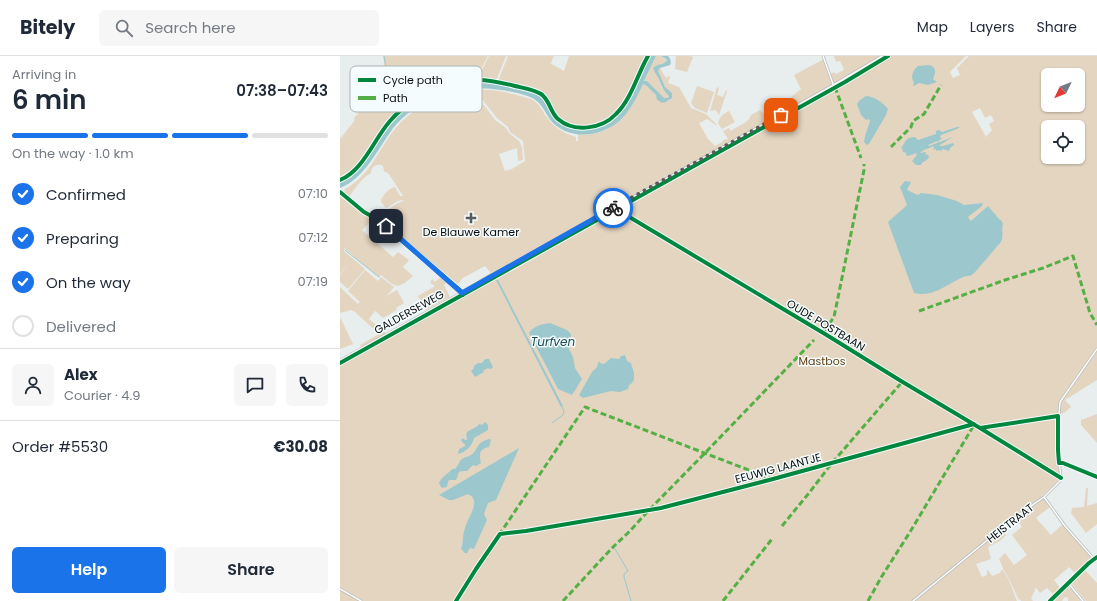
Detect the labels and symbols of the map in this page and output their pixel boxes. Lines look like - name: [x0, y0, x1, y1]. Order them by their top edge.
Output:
- legend: [350, 66, 482, 112]
- north arrow: [1041, 68, 1085, 112]
- text: Cycle path: [383, 72, 443, 88]
- text: Path: [383, 90, 408, 106]
- pin: [764, 98, 798, 132]
- courier: [593, 188, 633, 228]
- pin: [369, 209, 403, 243]
- marker: De Blauwe Kamer: [465, 212, 477, 224]
- place label: De Blauwe Kamer: [423, 224, 519, 240]
- street label: GALDERSEWEG: [371, 286, 447, 338]
- street label: OUDE POSTBAAN: [784, 295, 868, 355]
- water label: Turfven: [531, 333, 575, 350]
- park label: Mastbos: [799, 353, 846, 369]
- street label: EEUWIG LAANTJE: [733, 449, 823, 487]
- street label: HEISTRAAT: [983, 499, 1037, 546]

